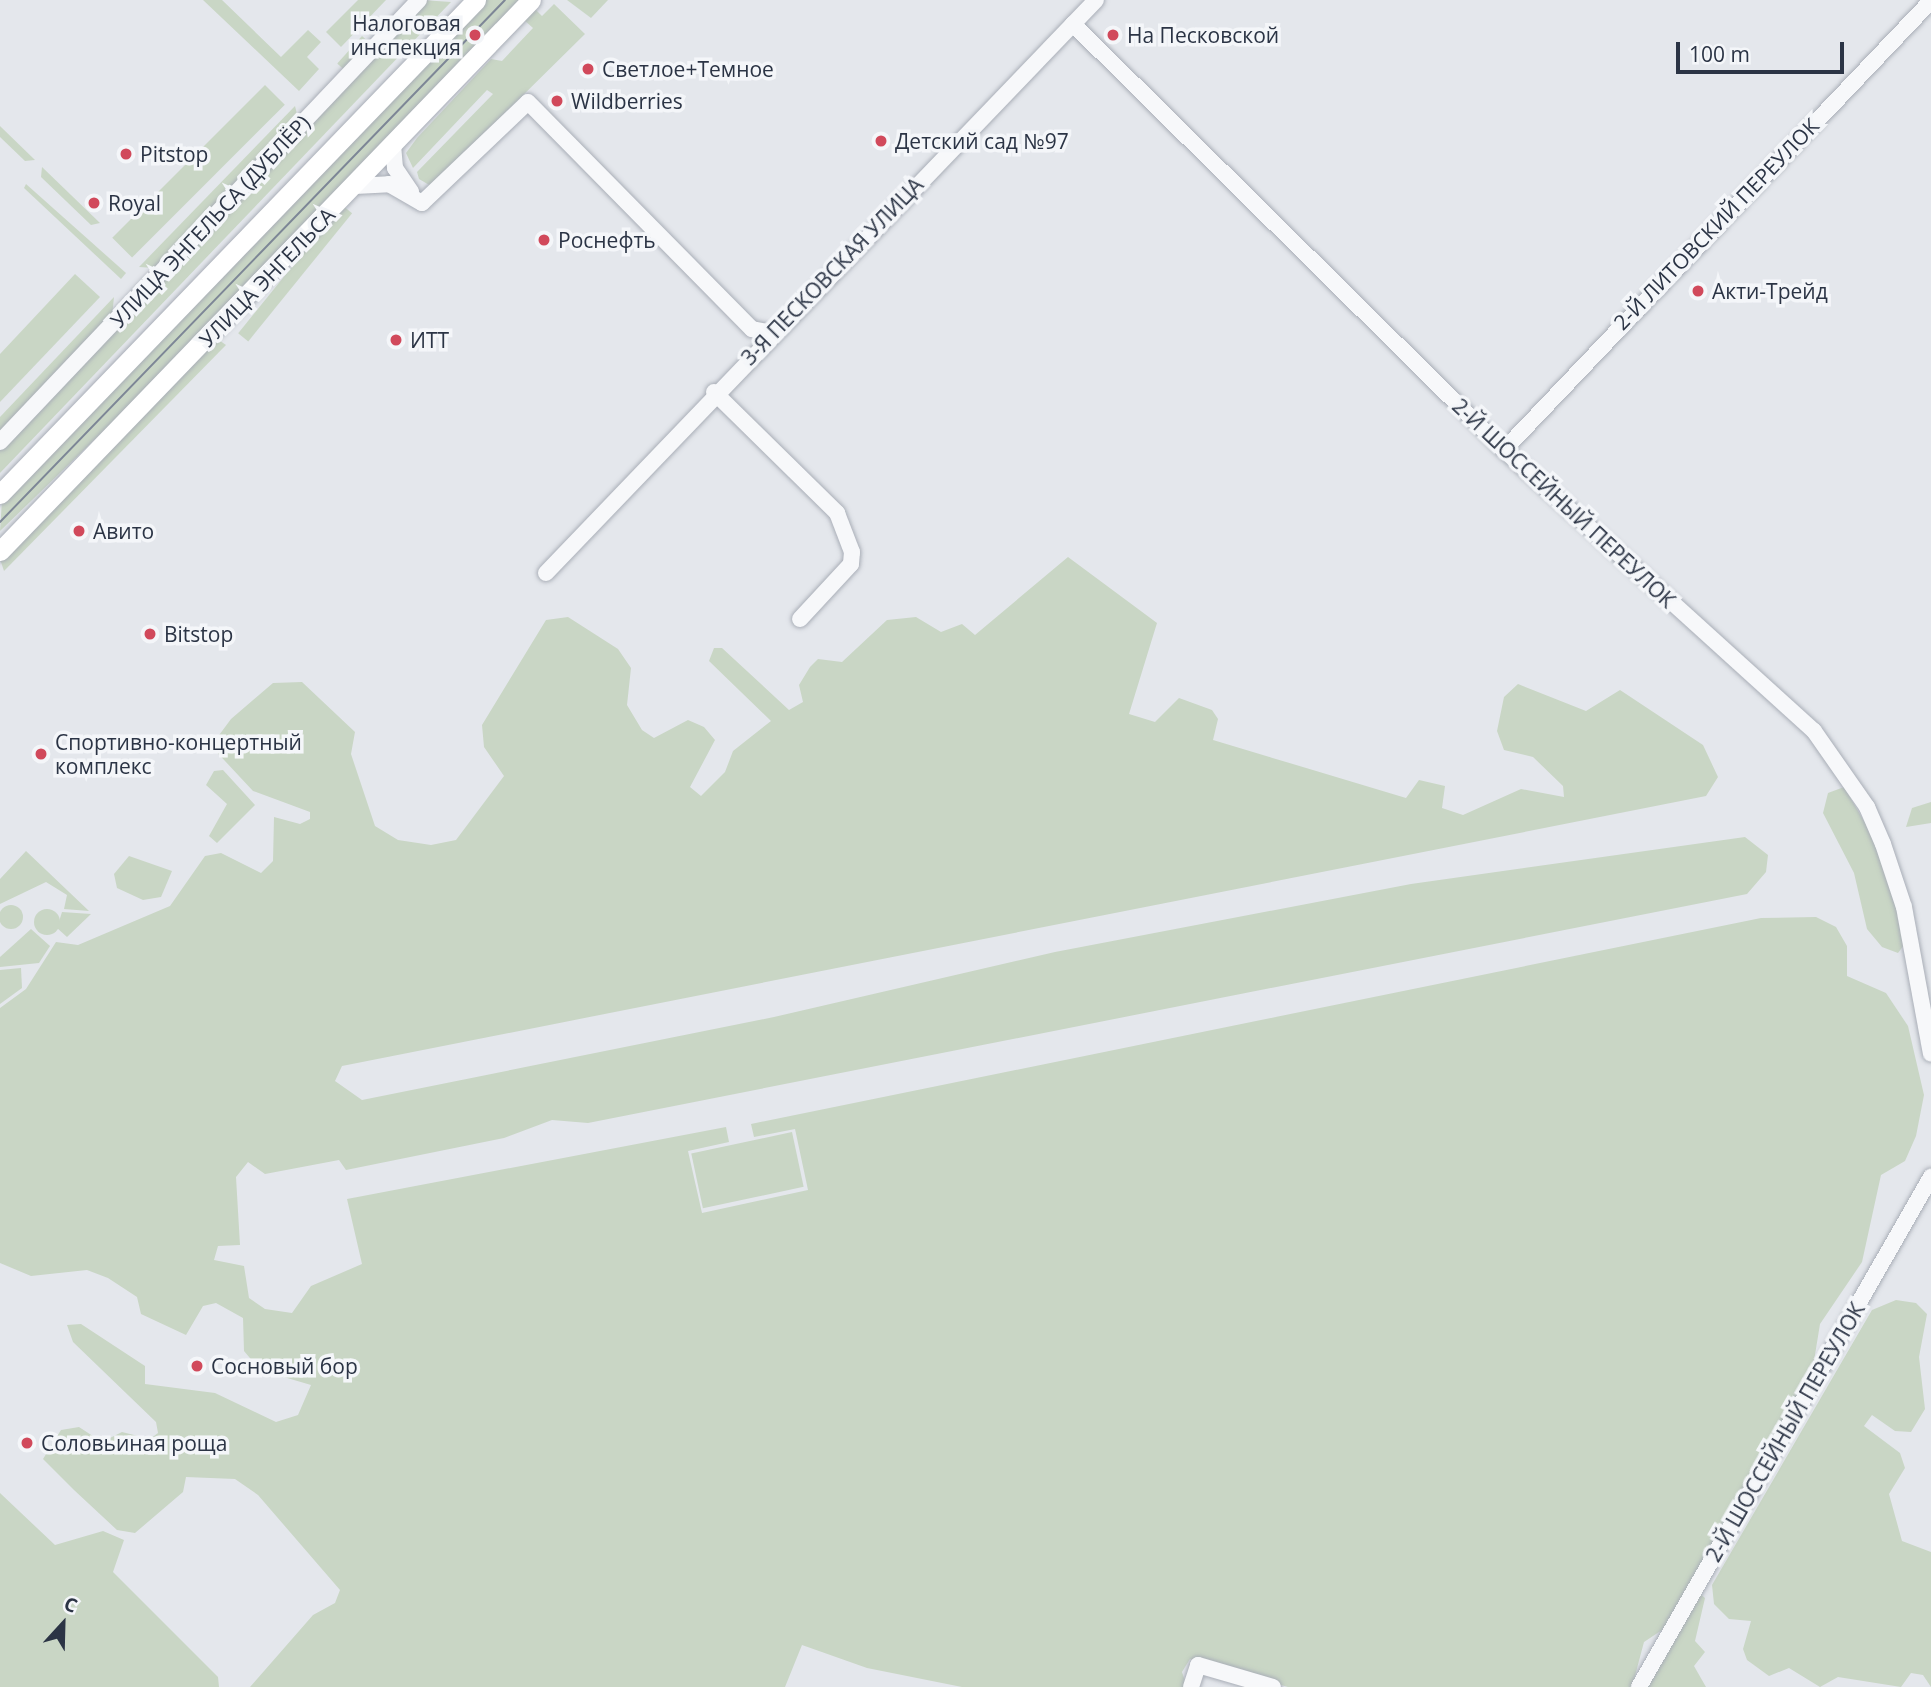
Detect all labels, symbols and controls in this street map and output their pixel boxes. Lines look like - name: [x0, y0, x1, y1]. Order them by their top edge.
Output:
- place label: Налоговая инспекция: [351, 10, 461, 60]
- place label: На Песковской: [1127, 22, 1279, 48]
- marker: Налоговая инспекция: [467, 27, 483, 43]
- marker: На Песковской: [1105, 27, 1121, 43]
- scale bar: [1679, 28, 1847, 72]
- text: 100 m: [1689, 40, 1750, 68]
- place label: Светлое+Темное: [602, 56, 774, 82]
- marker: Светлое+Темное: [580, 61, 596, 77]
- place label: Wildberries: [571, 88, 683, 114]
- marker: Wildberries: [549, 93, 565, 109]
- street label: УЛИЦА ЭНГЕЛЬСА (ДУБЛЁР): [105, 110, 315, 332]
- street label: 2-Й ЛИТОВСКИЙ ПЕРЕУЛОК: [1608, 113, 1824, 335]
- place label: Детский сад №97: [895, 128, 1069, 154]
- marker: Детский сад №97: [873, 133, 889, 149]
- place label: Pitstop: [140, 141, 208, 167]
- marker: Pitstop: [118, 146, 134, 162]
- street label: 3-Я ПЕСКОВСКАЯ УЛИЦА: [736, 172, 928, 370]
- place label: Royal: [108, 190, 161, 216]
- marker: Royal: [86, 195, 102, 211]
- street label: УЛИЦА ЭНГЕЛЬСА: [194, 202, 340, 352]
- place label: Роснефть: [558, 227, 656, 253]
- marker: Роснефть: [536, 232, 552, 248]
- place label: Акти-Трейд: [1712, 278, 1828, 304]
- marker: Акти-Трейд: [1690, 283, 1706, 299]
- place label: ИТТ: [410, 327, 449, 353]
- marker: ИТТ: [388, 332, 404, 348]
- street label: 2-Й ШОССЕЙНЫЙ ПЕРЕУЛОК: [1447, 393, 1681, 613]
- place label: Авито: [93, 518, 154, 544]
- marker: Авито: [71, 523, 87, 539]
- place label: Bitstop: [164, 621, 233, 647]
- marker: Bitstop: [142, 626, 158, 642]
- place label: Спортивно-концертный комплекс: [55, 729, 302, 779]
- marker: Спортивно-концертный комплекс: [33, 746, 49, 762]
- street label: 2-Й ШОССЕЙНЫЙ ПЕРЕУЛОК: [1700, 1298, 1870, 1566]
- place label: Сосновый бор: [211, 1353, 358, 1379]
- marker: Сосновый бор: [189, 1358, 205, 1374]
- place label: Соловьиная роща: [41, 1430, 227, 1456]
- marker: Соловьиная роща: [19, 1435, 35, 1451]
- north arrow: [28, 1589, 98, 1659]
- text: С: [60, 1590, 81, 1619]

